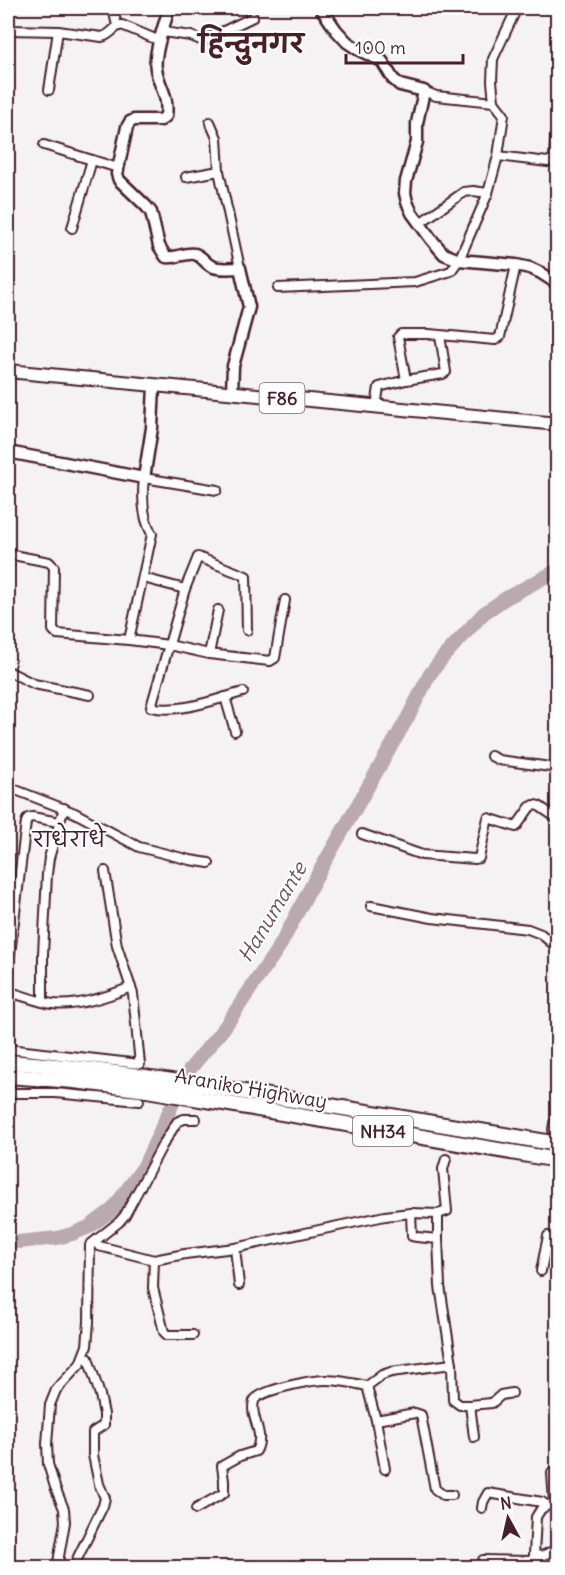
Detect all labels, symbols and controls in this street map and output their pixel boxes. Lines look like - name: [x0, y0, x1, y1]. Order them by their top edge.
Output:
- district label: हिन्दुनगर: [196, 24, 306, 65]
- scale bar: [346, 27, 463, 65]
- text: 100 m: [355, 36, 406, 59]
- road number: F86: [260, 383, 304, 413]
- district label: राधेराधे: [32, 822, 107, 853]
- water label: Hanumante: [232, 856, 313, 967]
- street label: Araniko Highway: [173, 1062, 329, 1114]
- road number: NH34: [353, 1116, 413, 1146]
- north arrow: [478, 1488, 538, 1548]
- text: N: [499, 1492, 513, 1514]

